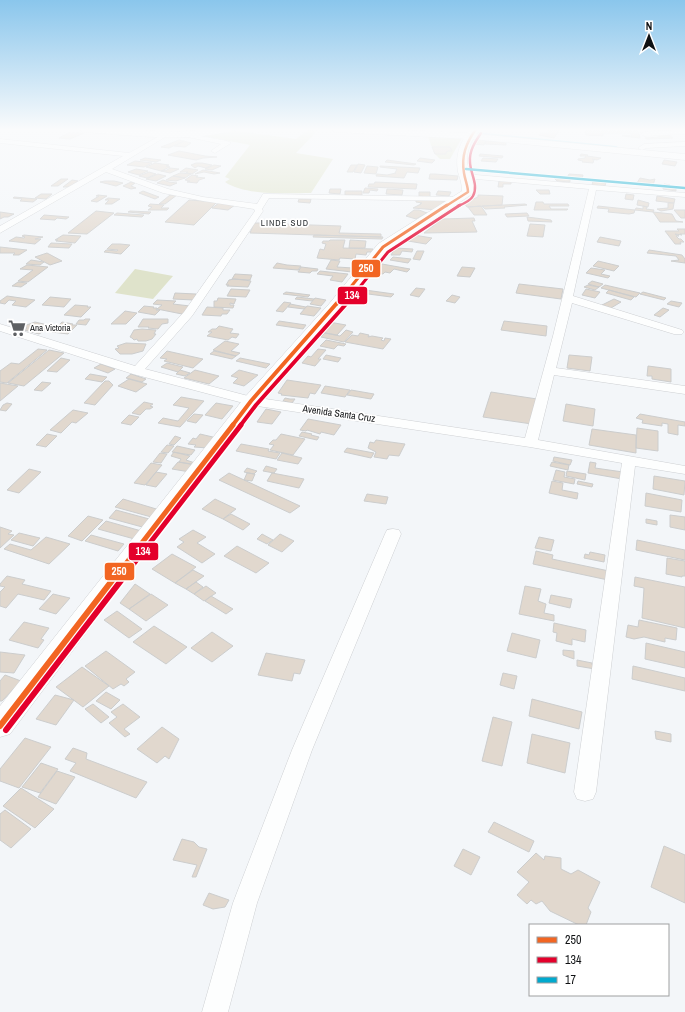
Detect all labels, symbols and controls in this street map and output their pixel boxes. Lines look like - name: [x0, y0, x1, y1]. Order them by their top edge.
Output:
- north arrow: [629, 16, 669, 56]
- text: N: [646, 19, 652, 33]
- district label: LINDE SUD: [261, 217, 309, 229]
- line badge: 250: [351, 259, 381, 278]
- text: 250: [358, 261, 374, 275]
- line badge: 134: [337, 286, 368, 305]
- text: 134: [344, 288, 360, 302]
- supermarket icon: Ana Victoria: [7, 318, 27, 338]
- place label: Ana Victoria: [29, 322, 71, 334]
- street label: Avenida Santa Cruz: [301, 402, 376, 425]
- line badge: 134: [128, 542, 159, 561]
- text: 134: [135, 544, 151, 558]
- line badge: 250: [104, 562, 135, 581]
- text: 250: [111, 564, 127, 578]
- legend: [529, 924, 669, 996]
- text: 250: [565, 932, 581, 948]
- text: 134: [565, 952, 582, 968]
- text: 17: [565, 972, 576, 988]

